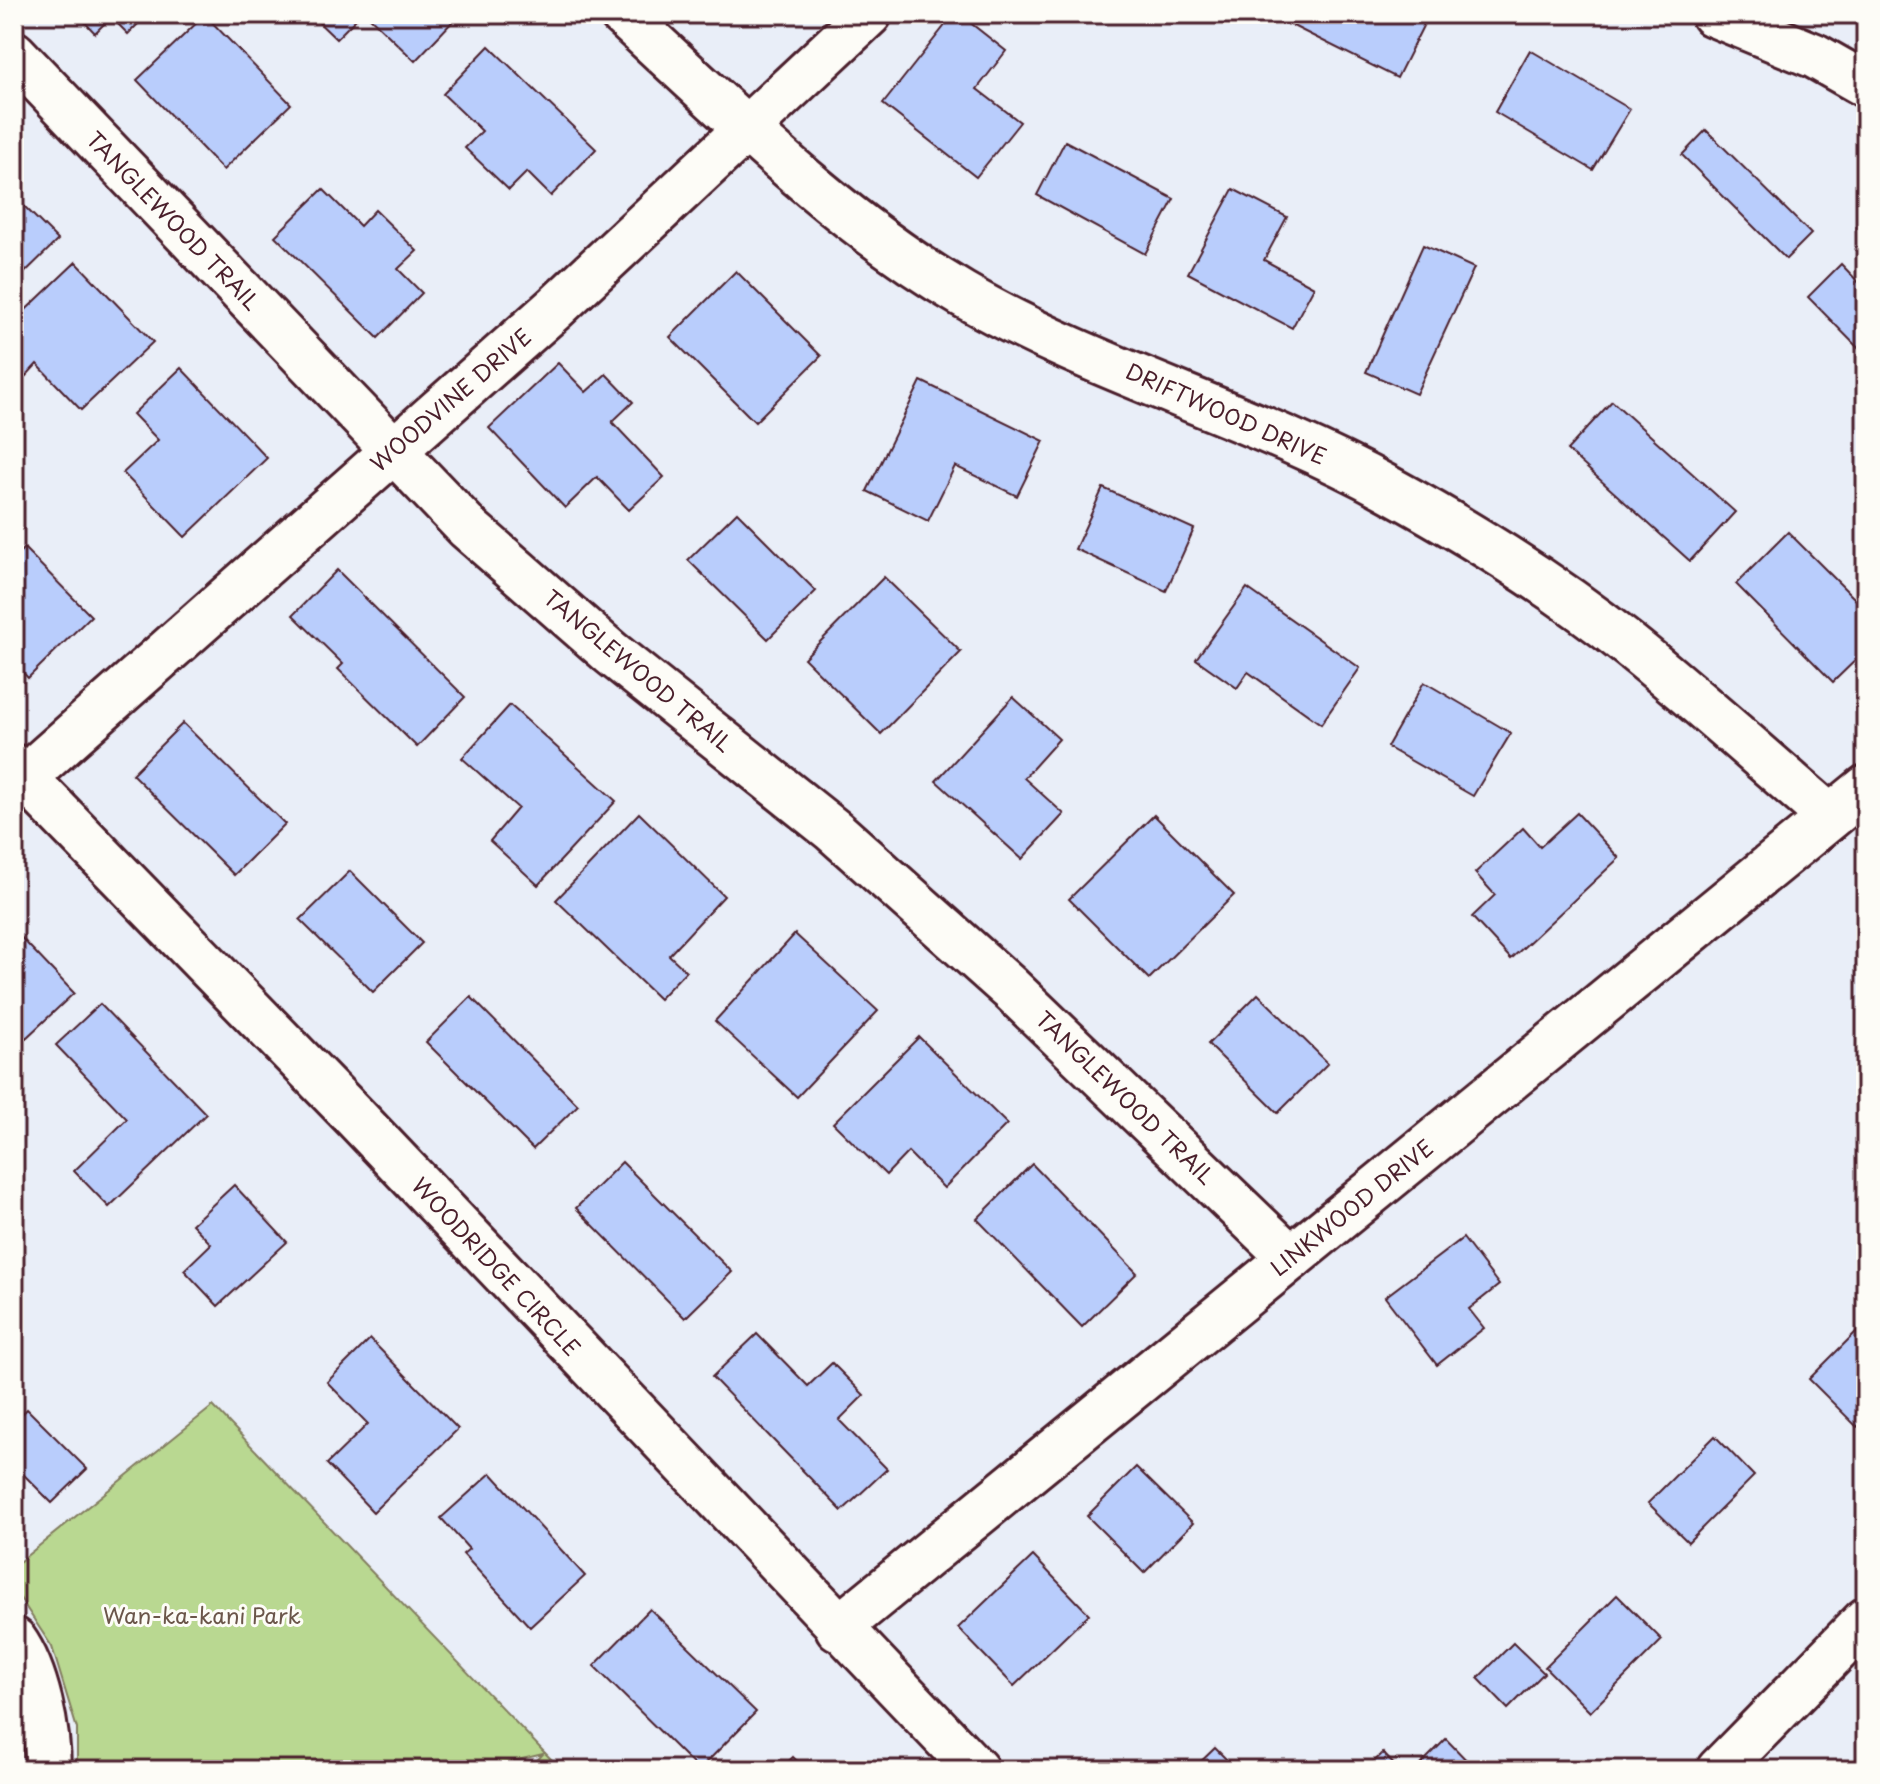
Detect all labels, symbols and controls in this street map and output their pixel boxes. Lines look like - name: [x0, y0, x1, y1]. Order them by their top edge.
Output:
- street label: TANGLEWOOD TRAIL: [80, 123, 269, 317]
- street label: WOODVINE DRIVE: [362, 319, 538, 478]
- street label: DRIFTWOOD DRIVE: [1121, 354, 1332, 472]
- street label: TANGLEWOOD TRAIL: [537, 581, 741, 759]
- street label: TANGLEWOOD TRAIL: [1029, 1003, 1223, 1191]
- street label: LINKWOOD DRIVE: [1262, 1131, 1440, 1283]
- street label: WOODRIDGE CIRCLE: [405, 1169, 589, 1363]
- park label: Wan-ka-kani Park: [103, 1598, 301, 1631]

